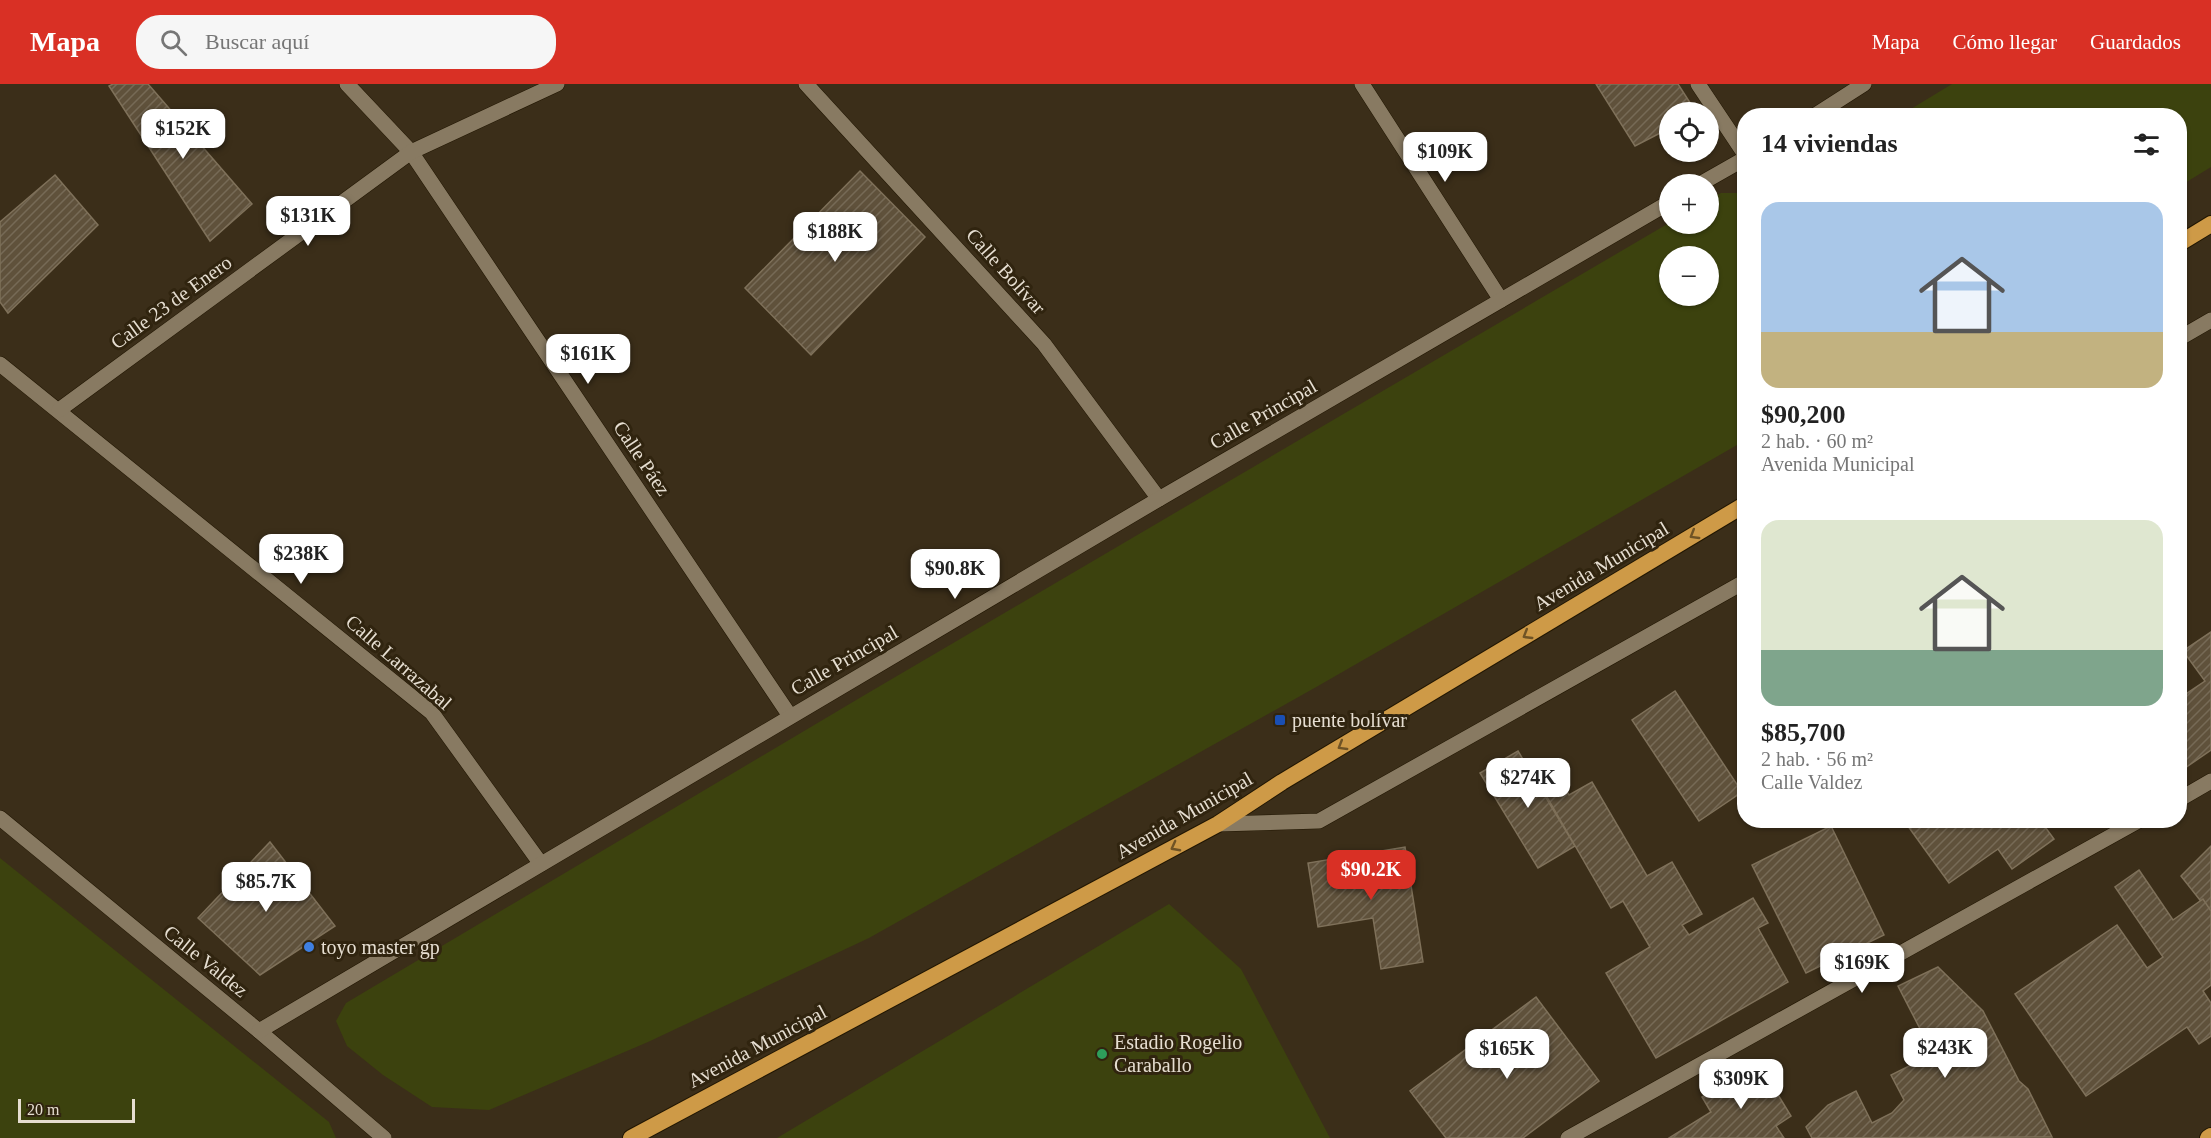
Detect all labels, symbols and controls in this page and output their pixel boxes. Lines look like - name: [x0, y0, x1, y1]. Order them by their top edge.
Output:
- search box: [136, 15, 556, 69]
- text: Mapa: [30, 26, 100, 57]
- icon: search: [157, 26, 190, 59]
- text: Buscar aquí: [205, 29, 309, 54]
- text: Mapa: [1872, 30, 1920, 54]
- text: Cómo llegar: [1953, 30, 2057, 54]
- text: Guardados: [2090, 30, 2181, 54]
- map controls: [1659, 102, 1719, 306]
- button: locate: [1659, 102, 1719, 162]
- pin: $152K: [141, 109, 225, 160]
- text: $152K: [155, 117, 211, 139]
- icon: filters: [2130, 128, 2163, 161]
- text: 14 viviendas: [1761, 129, 1898, 158]
- pin: $109K: [1403, 132, 1487, 183]
- text: $109K: [1417, 140, 1473, 162]
- button: +: [1659, 174, 1719, 234]
- pin: $131K: [266, 196, 350, 247]
- text: $131K: [280, 204, 336, 226]
- pin: $188K: [793, 212, 877, 263]
- text: $188K: [807, 220, 863, 242]
- street label: Calle Bolívar: [962, 224, 1050, 318]
- icon: home: [1908, 241, 2016, 349]
- button: −: [1659, 246, 1719, 306]
- street label: Calle 23 de Enero: [106, 251, 236, 353]
- pin: $161K: [546, 334, 630, 385]
- text: $161K: [560, 342, 616, 364]
- street label: Calle Principal: [1206, 374, 1321, 454]
- text: $90,200: [1761, 400, 1846, 429]
- street label: Calle Páez: [609, 417, 675, 499]
- text: 2 hab. · 60 m²: [1761, 430, 1873, 452]
- text: Avenida Municipal: [1761, 453, 1914, 475]
- street label: Avenida Municipal: [1530, 517, 1673, 616]
- one-way arrow: [1690, 527, 1700, 539]
- pin: $238K: [259, 534, 343, 585]
- text: $238K: [273, 542, 329, 564]
- pin: $90.8K: [906, 549, 1004, 600]
- text: $90.8K: [925, 557, 985, 579]
- icon: home: [1908, 559, 2016, 667]
- street label: Calle Larrazabal: [342, 610, 457, 714]
- street label: Calle Principal: [787, 620, 902, 700]
- one-way arrow: [1523, 628, 1533, 639]
- place label: puente bolívar: [1292, 709, 1407, 732]
- marker: puente bolívar: [1273, 713, 1287, 727]
- text: $85,700: [1761, 718, 1846, 747]
- one-way arrow: [1338, 739, 1348, 751]
- text: 2 hab. · 56 m²: [1761, 748, 1873, 770]
- pin: $274K: [1486, 758, 1570, 809]
- text: $274K: [1500, 766, 1556, 788]
- street label: Avenida Municipal: [1112, 767, 1257, 864]
- text: Calle Valdez: [1761, 771, 1862, 793]
- one-way arrow: [1171, 840, 1181, 851]
- pin: $90.2K: [1322, 850, 1420, 901]
- text: $90.2K: [1341, 858, 1401, 880]
- pin: $85.7K: [217, 862, 315, 913]
- text: $85.7K: [236, 870, 296, 892]
- street label: Calle Valdez: [160, 921, 252, 1001]
- place label: toyo master gp: [321, 936, 440, 959]
- marker: toyo master gp: [302, 940, 316, 954]
- pin: $169K: [1820, 943, 1904, 994]
- text: $169K: [1834, 951, 1890, 973]
- street label: Avenida Municipal: [684, 1000, 831, 1093]
- pin: $243K: [1903, 1028, 1987, 1079]
- pin: $165K: [1465, 1029, 1549, 1080]
- place label: Estadio Rogelio Caraballo: [1114, 1031, 1242, 1076]
- text: $243K: [1917, 1036, 1973, 1058]
- text: $165K: [1479, 1037, 1535, 1059]
- marker: Estadio Rogelio Caraballo: [1095, 1047, 1109, 1061]
- pin: $309K: [1699, 1059, 1783, 1110]
- text: $309K: [1713, 1067, 1769, 1089]
- scale bar: [18, 1096, 135, 1124]
- text: 20 m: [27, 1101, 59, 1118]

